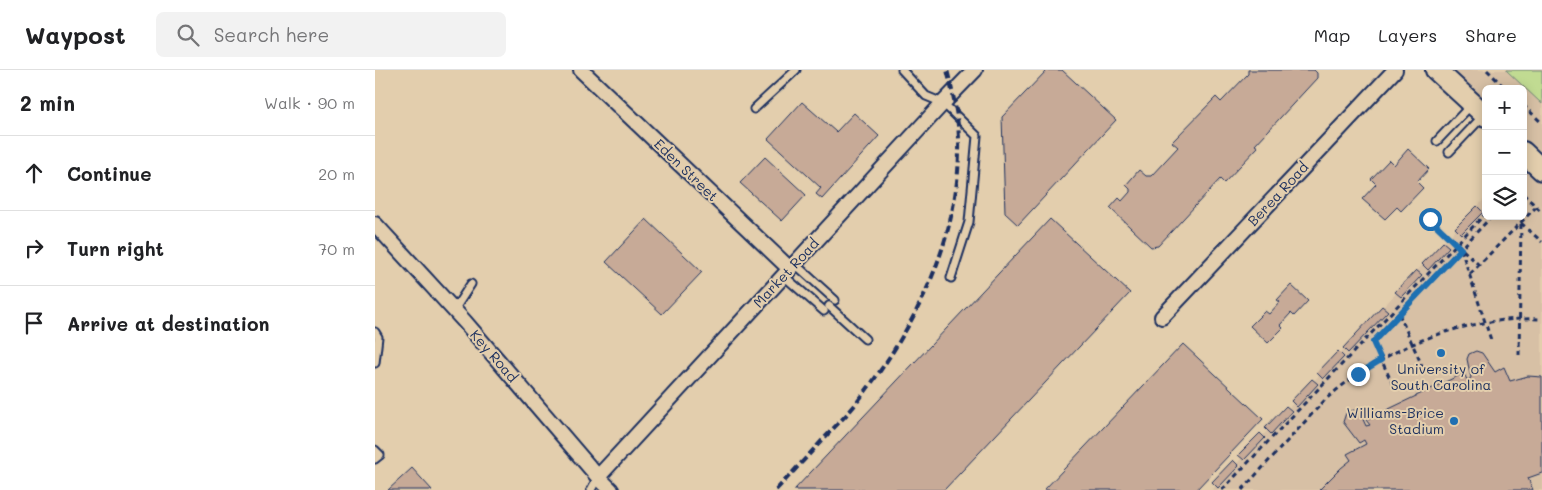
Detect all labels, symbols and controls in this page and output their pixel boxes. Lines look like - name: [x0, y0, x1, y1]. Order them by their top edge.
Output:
- search box: [156, 12, 506, 57]
- text: Waypost: [25, 19, 126, 50]
- icon: search: [174, 21, 202, 49]
- text: Search here: [214, 22, 329, 47]
- text: Map: [1314, 23, 1350, 47]
- text: Layers: [1378, 23, 1437, 47]
- text: Share: [1465, 23, 1517, 47]
- map controls: [1482, 85, 1527, 220]
- button: +: [1482, 85, 1527, 130]
- text: 2 min: [20, 89, 75, 116]
- text: Walk · 90 m: [264, 92, 355, 113]
- button: −: [1482, 130, 1527, 175]
- street label: Eden Street: [650, 134, 723, 205]
- street label: Berea Road: [1243, 157, 1312, 230]
- icon: ahead: [20, 159, 48, 187]
- text: Continue: [67, 161, 152, 186]
- text: 20 m: [318, 163, 355, 184]
- button: layers: [1482, 175, 1527, 220]
- route start: [1419, 208, 1442, 231]
- icon: right: [20, 234, 48, 262]
- street label: Market Road: [748, 234, 823, 312]
- text: Turn right: [67, 236, 164, 261]
- text: 70 m: [318, 238, 355, 259]
- icon: arrive: [20, 309, 48, 337]
- text: Arrive at destination: [67, 311, 270, 336]
- street label: Key Road: [466, 325, 523, 386]
- marker: University of South Carolina: [1435, 347, 1447, 359]
- place label: University of South Carolina: [1391, 359, 1491, 394]
- route end: [1347, 363, 1370, 386]
- place label: Williams-Brice Stadium: [1347, 403, 1444, 438]
- marker: Williams-Brice Stadium: [1448, 415, 1460, 427]

